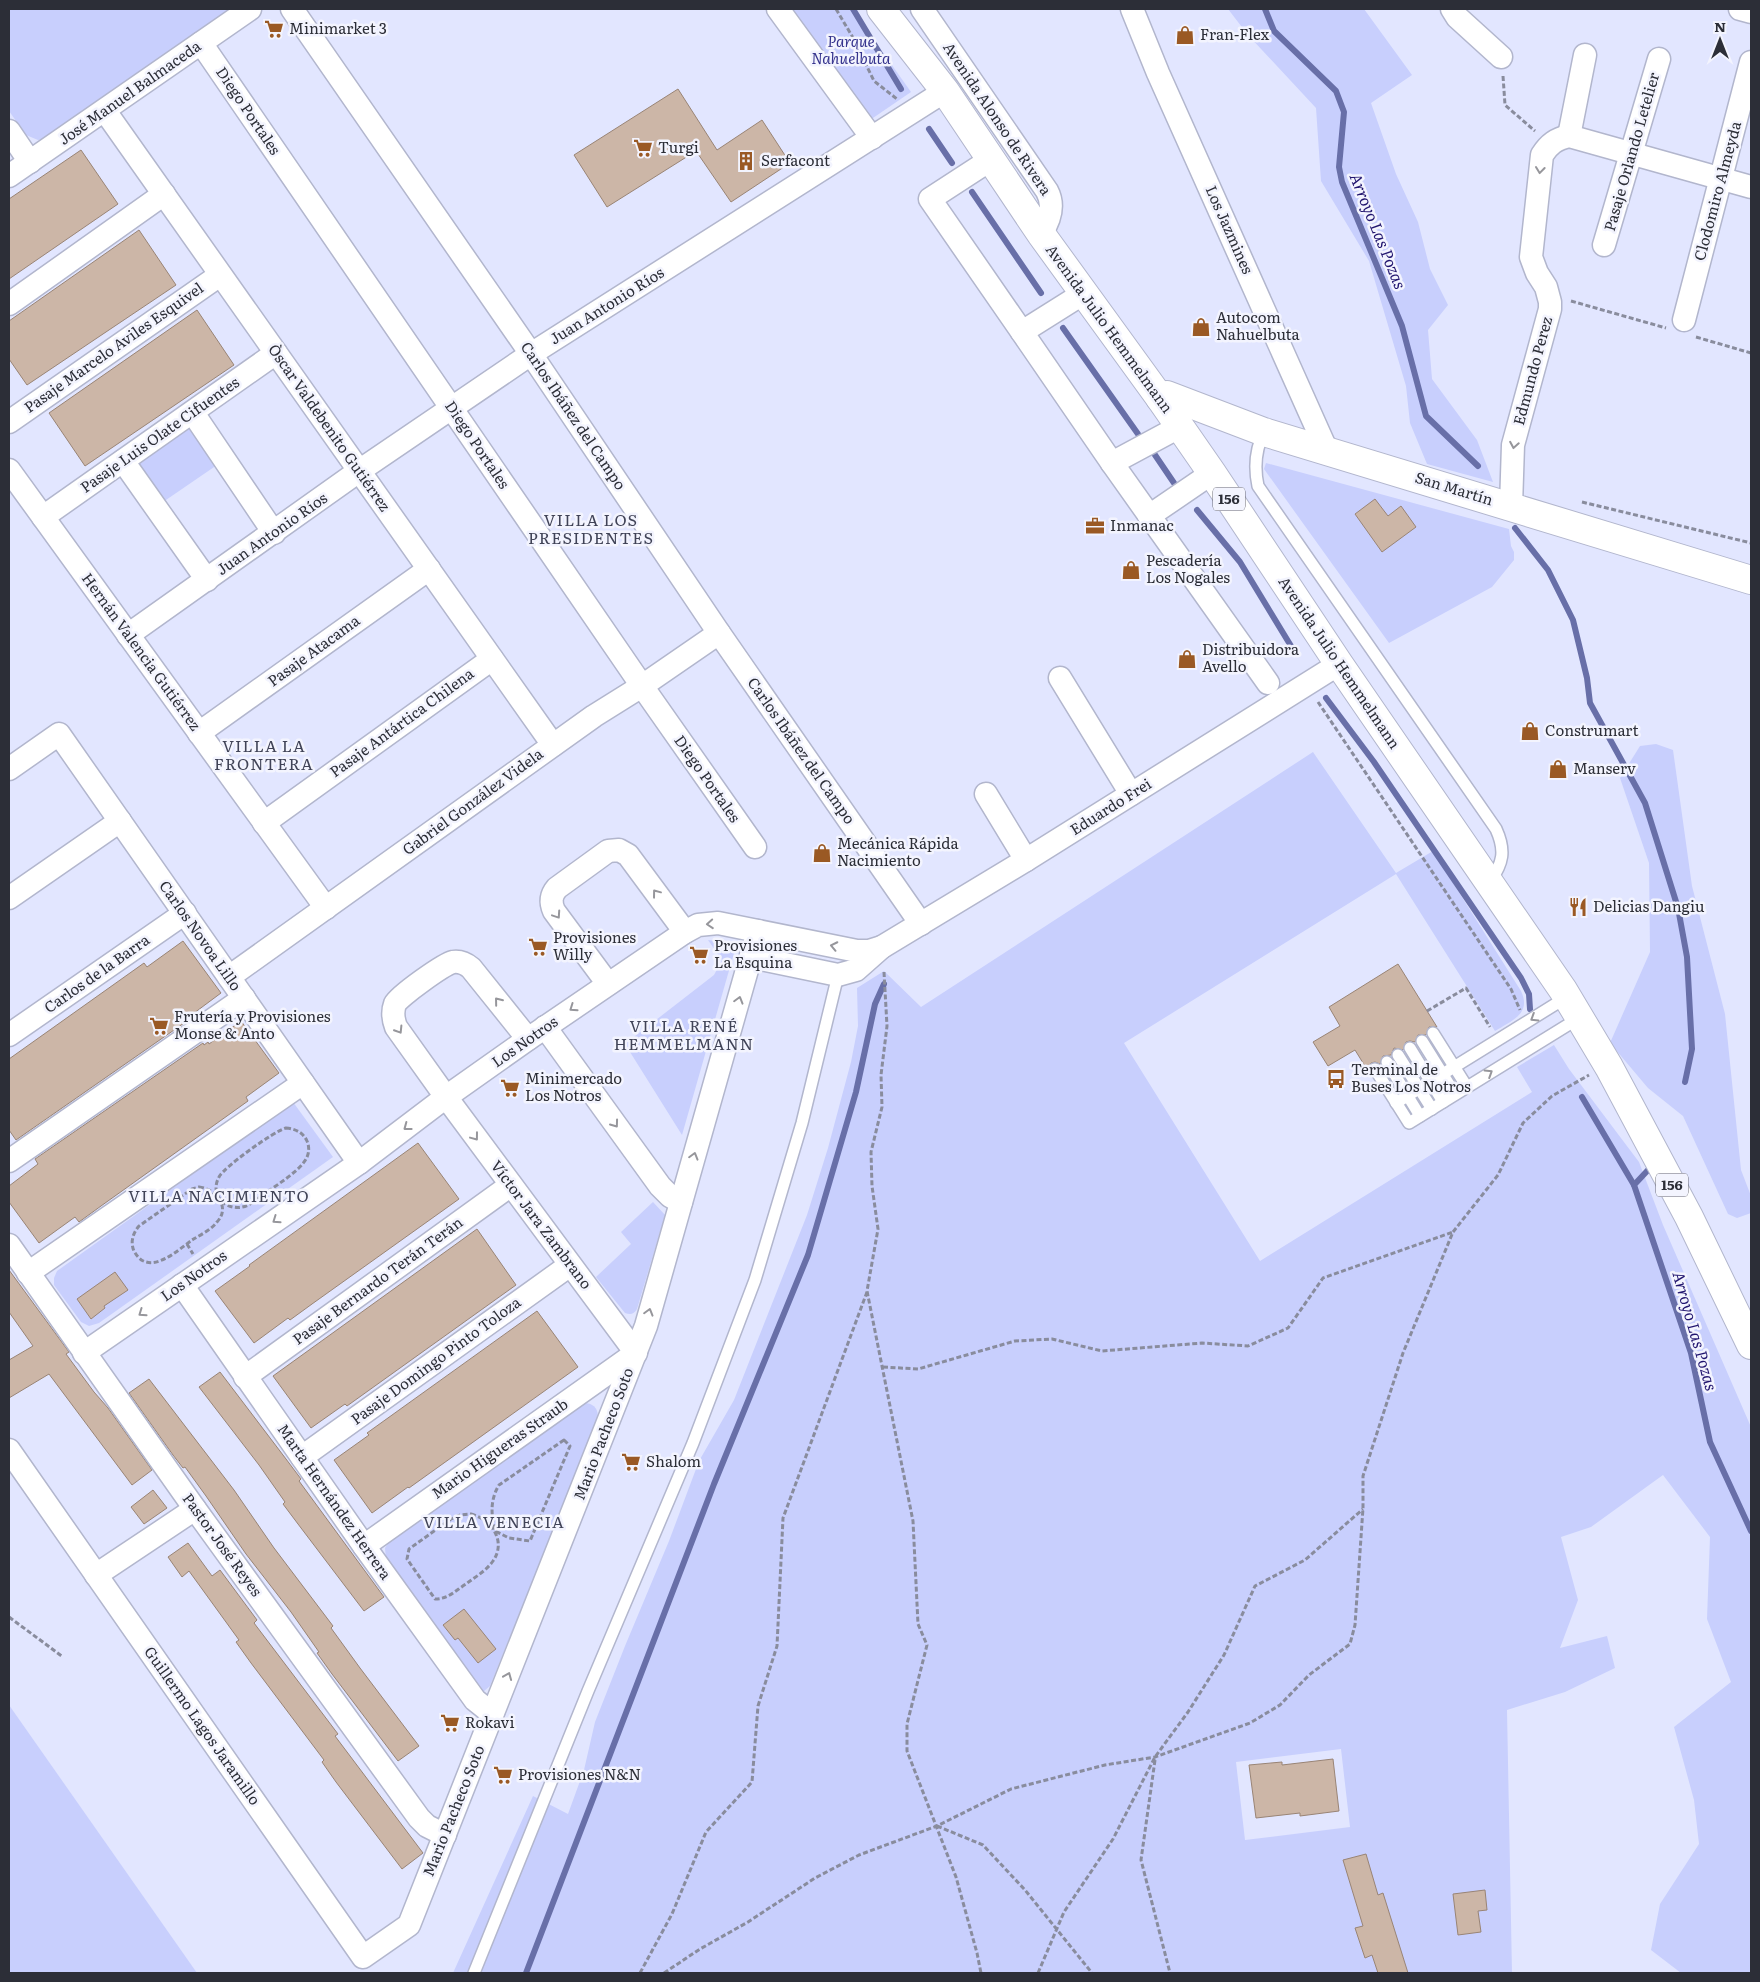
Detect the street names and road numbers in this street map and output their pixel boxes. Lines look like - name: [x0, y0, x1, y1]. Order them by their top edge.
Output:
- street label: José Manuel Balmaceda: [53, 33, 206, 150]
- street label: Avenida Alonso de Rivera: [938, 37, 1059, 200]
- street label: Diego Portales: [211, 61, 287, 159]
- street label: Pasaje Orlando Letelier: [1597, 69, 1664, 234]
- street label: Clodomiro Almeyda: [1687, 117, 1746, 263]
- street label: Los Jazmines: [1201, 181, 1260, 278]
- street label: Avenida Julio Hemmelmann: [1041, 239, 1179, 417]
- street label: Juan Antonio Ríos: [545, 260, 668, 349]
- street label: Pasaje Marcelo Aviles Esquivel: [19, 276, 208, 418]
- street label: Edmundo Perez: [1506, 314, 1557, 427]
- street label: Carlos Ibáñez del Campo: [516, 336, 633, 494]
- street label: Òscar Valdebenito Gutiérrez: [263, 339, 397, 516]
- street label: Pasaje Luis Olate Cifuentes: [75, 370, 244, 498]
- street label: Diego Portales: [440, 395, 516, 493]
- street label: San Martín: [1413, 465, 1496, 510]
- street label: Juan Antonio Ríos: [211, 486, 332, 580]
- road number: 156: [1213, 488, 1245, 510]
- street label: Hernán Valencia Gutiérrez: [77, 567, 207, 735]
- street label: Avenida Julio Hemmelmann: [1274, 571, 1407, 753]
- street label: Pasaje Atacama: [262, 608, 365, 691]
- street label: Pasaje Antártica Chilena: [324, 661, 479, 782]
- street label: Carlos Ibáñez del Campo: [743, 672, 862, 828]
- street label: Diego Portales: [670, 730, 747, 827]
- street label: Gabriel González Videla: [397, 741, 548, 860]
- street label: Eduardo Frei: [1065, 771, 1155, 840]
- street label: Carlos Novoa Lillo: [154, 875, 248, 995]
- street label: Carlos de la Barra: [39, 927, 154, 1018]
- street label: Los Notros: [486, 1009, 562, 1072]
- street label: Víctor Jara Zambrano: [486, 1155, 599, 1294]
- road number: 156: [1656, 1174, 1688, 1196]
- street label: Pasaje Bernardo Terán Terán: [287, 1210, 467, 1349]
- street label: Los Notros: [155, 1243, 231, 1306]
- street label: Pasaje Domingo Pinto Toloza: [345, 1290, 526, 1429]
- street label: Mario Pacheco Soto: [567, 1364, 639, 1503]
- street label: Mario Higueras Straub: [426, 1392, 572, 1504]
- street label: Marta Hernández Herrera: [273, 1419, 398, 1584]
- street label: Pastor José Reyes: [178, 1488, 269, 1601]
- street label: Guillermo Lagos Jaramillo: [139, 1641, 267, 1810]
- street label: Mario Pacheco Soto: [416, 1741, 490, 1880]

